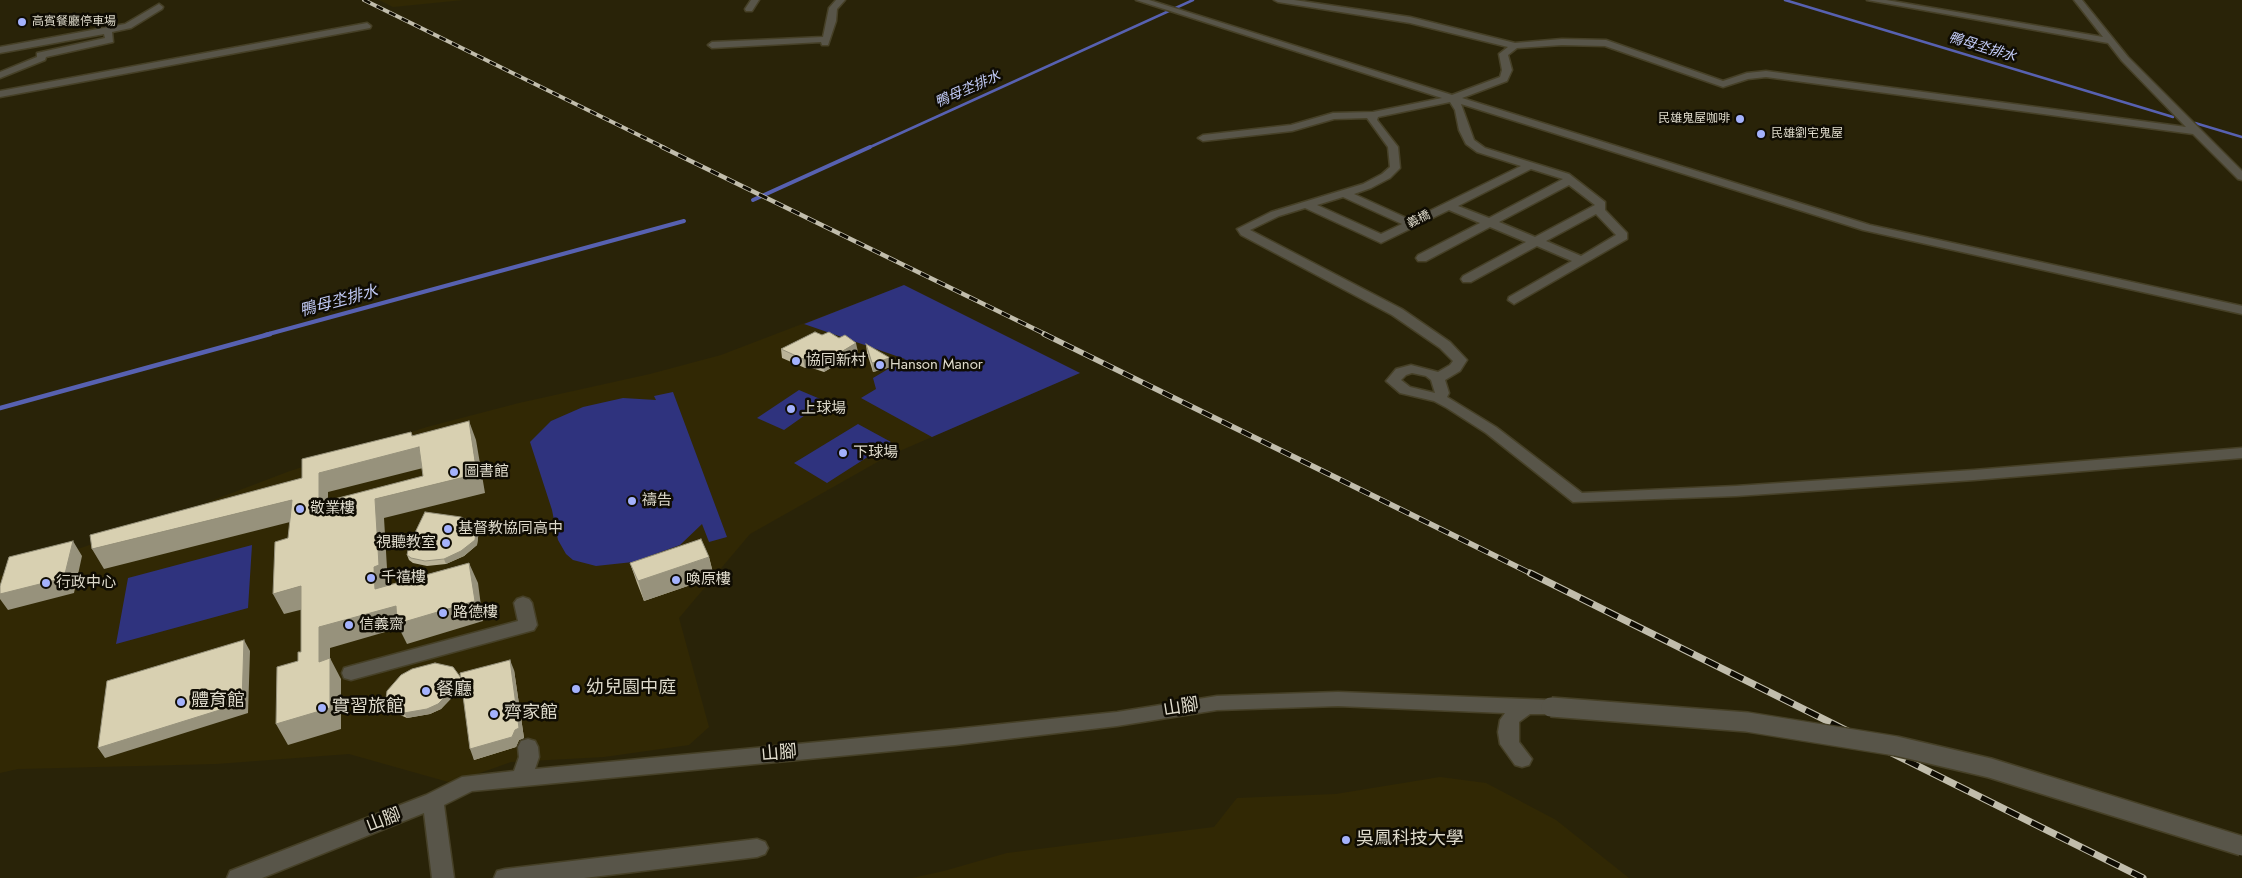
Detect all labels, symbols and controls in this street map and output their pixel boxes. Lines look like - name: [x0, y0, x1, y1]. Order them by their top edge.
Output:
- place label: 高賓餐廳停車場: [32, 15, 116, 29]
- marker: 高賓餐廳停車場: [16, 16, 28, 28]
- water label: 鴨母坔排水: [1946, 30, 2018, 66]
- water label: 鴨母坔排水: [933, 68, 1003, 112]
- place label: 民雄鬼屋咖啡: [1658, 112, 1730, 126]
- marker: 民雄鬼屋咖啡: [1734, 113, 1746, 125]
- place label: 民雄劉宅鬼屋: [1771, 127, 1843, 141]
- marker: 民雄劉宅鬼屋: [1755, 128, 1767, 140]
- street label: 義橋: [1405, 208, 1433, 232]
- water label: 鴨母坔排水: [298, 282, 380, 322]
- place label: 協同新村: [806, 352, 866, 370]
- marker: 協同新村: [790, 355, 802, 367]
- place label: Hanson Manor: [890, 356, 983, 374]
- marker: Hanson Manor: [874, 359, 886, 371]
- place label: 上球場: [801, 400, 846, 418]
- marker: 上球場: [785, 403, 797, 415]
- place label: 下球場: [853, 444, 898, 462]
- marker: 下球場: [837, 447, 849, 459]
- place label: 圖書館: [464, 463, 509, 481]
- marker: 圖書館: [448, 466, 460, 478]
- place label: 禱告: [642, 492, 672, 510]
- marker: 禱告: [626, 495, 638, 507]
- place label: 敬業樓: [310, 500, 355, 518]
- marker: 敬業樓: [294, 503, 306, 515]
- place label: 基督教協同高中: [458, 520, 563, 538]
- marker: 基督教協同高中: [442, 523, 454, 535]
- place label: 視聽教室: [376, 534, 436, 552]
- marker: 視聽教室: [440, 537, 452, 549]
- place label: 千禧樓: [381, 569, 426, 587]
- place label: 喚原樓: [686, 571, 731, 589]
- marker: 千禧樓: [365, 572, 377, 584]
- place label: 行政中心: [56, 574, 116, 592]
- marker: 喚原樓: [670, 574, 682, 586]
- marker: 行政中心: [40, 577, 52, 589]
- place label: 路德樓: [453, 604, 498, 622]
- marker: 路德樓: [437, 607, 449, 619]
- place label: 信義齋: [359, 616, 404, 634]
- marker: 信義齋: [343, 619, 355, 631]
- place label: 幼兒園中庭: [586, 678, 676, 700]
- place label: 餐廳: [436, 680, 472, 702]
- marker: 幼兒園中庭: [570, 683, 582, 695]
- marker: 餐廳: [420, 685, 432, 697]
- place label: 體育館: [191, 691, 245, 713]
- street label: 山腳: [1162, 695, 1200, 721]
- marker: 體育館: [175, 696, 187, 708]
- place label: 實習旅館: [332, 697, 404, 719]
- marker: 實習旅館: [316, 702, 328, 714]
- place label: 齊家館: [504, 703, 558, 725]
- marker: 齊家館: [488, 708, 500, 720]
- street label: 山腳: [760, 742, 798, 766]
- street label: 山腳: [363, 804, 405, 838]
- place label: 吳鳳科技大學: [1356, 829, 1464, 851]
- marker: 吳鳳科技大學: [1340, 834, 1352, 846]

